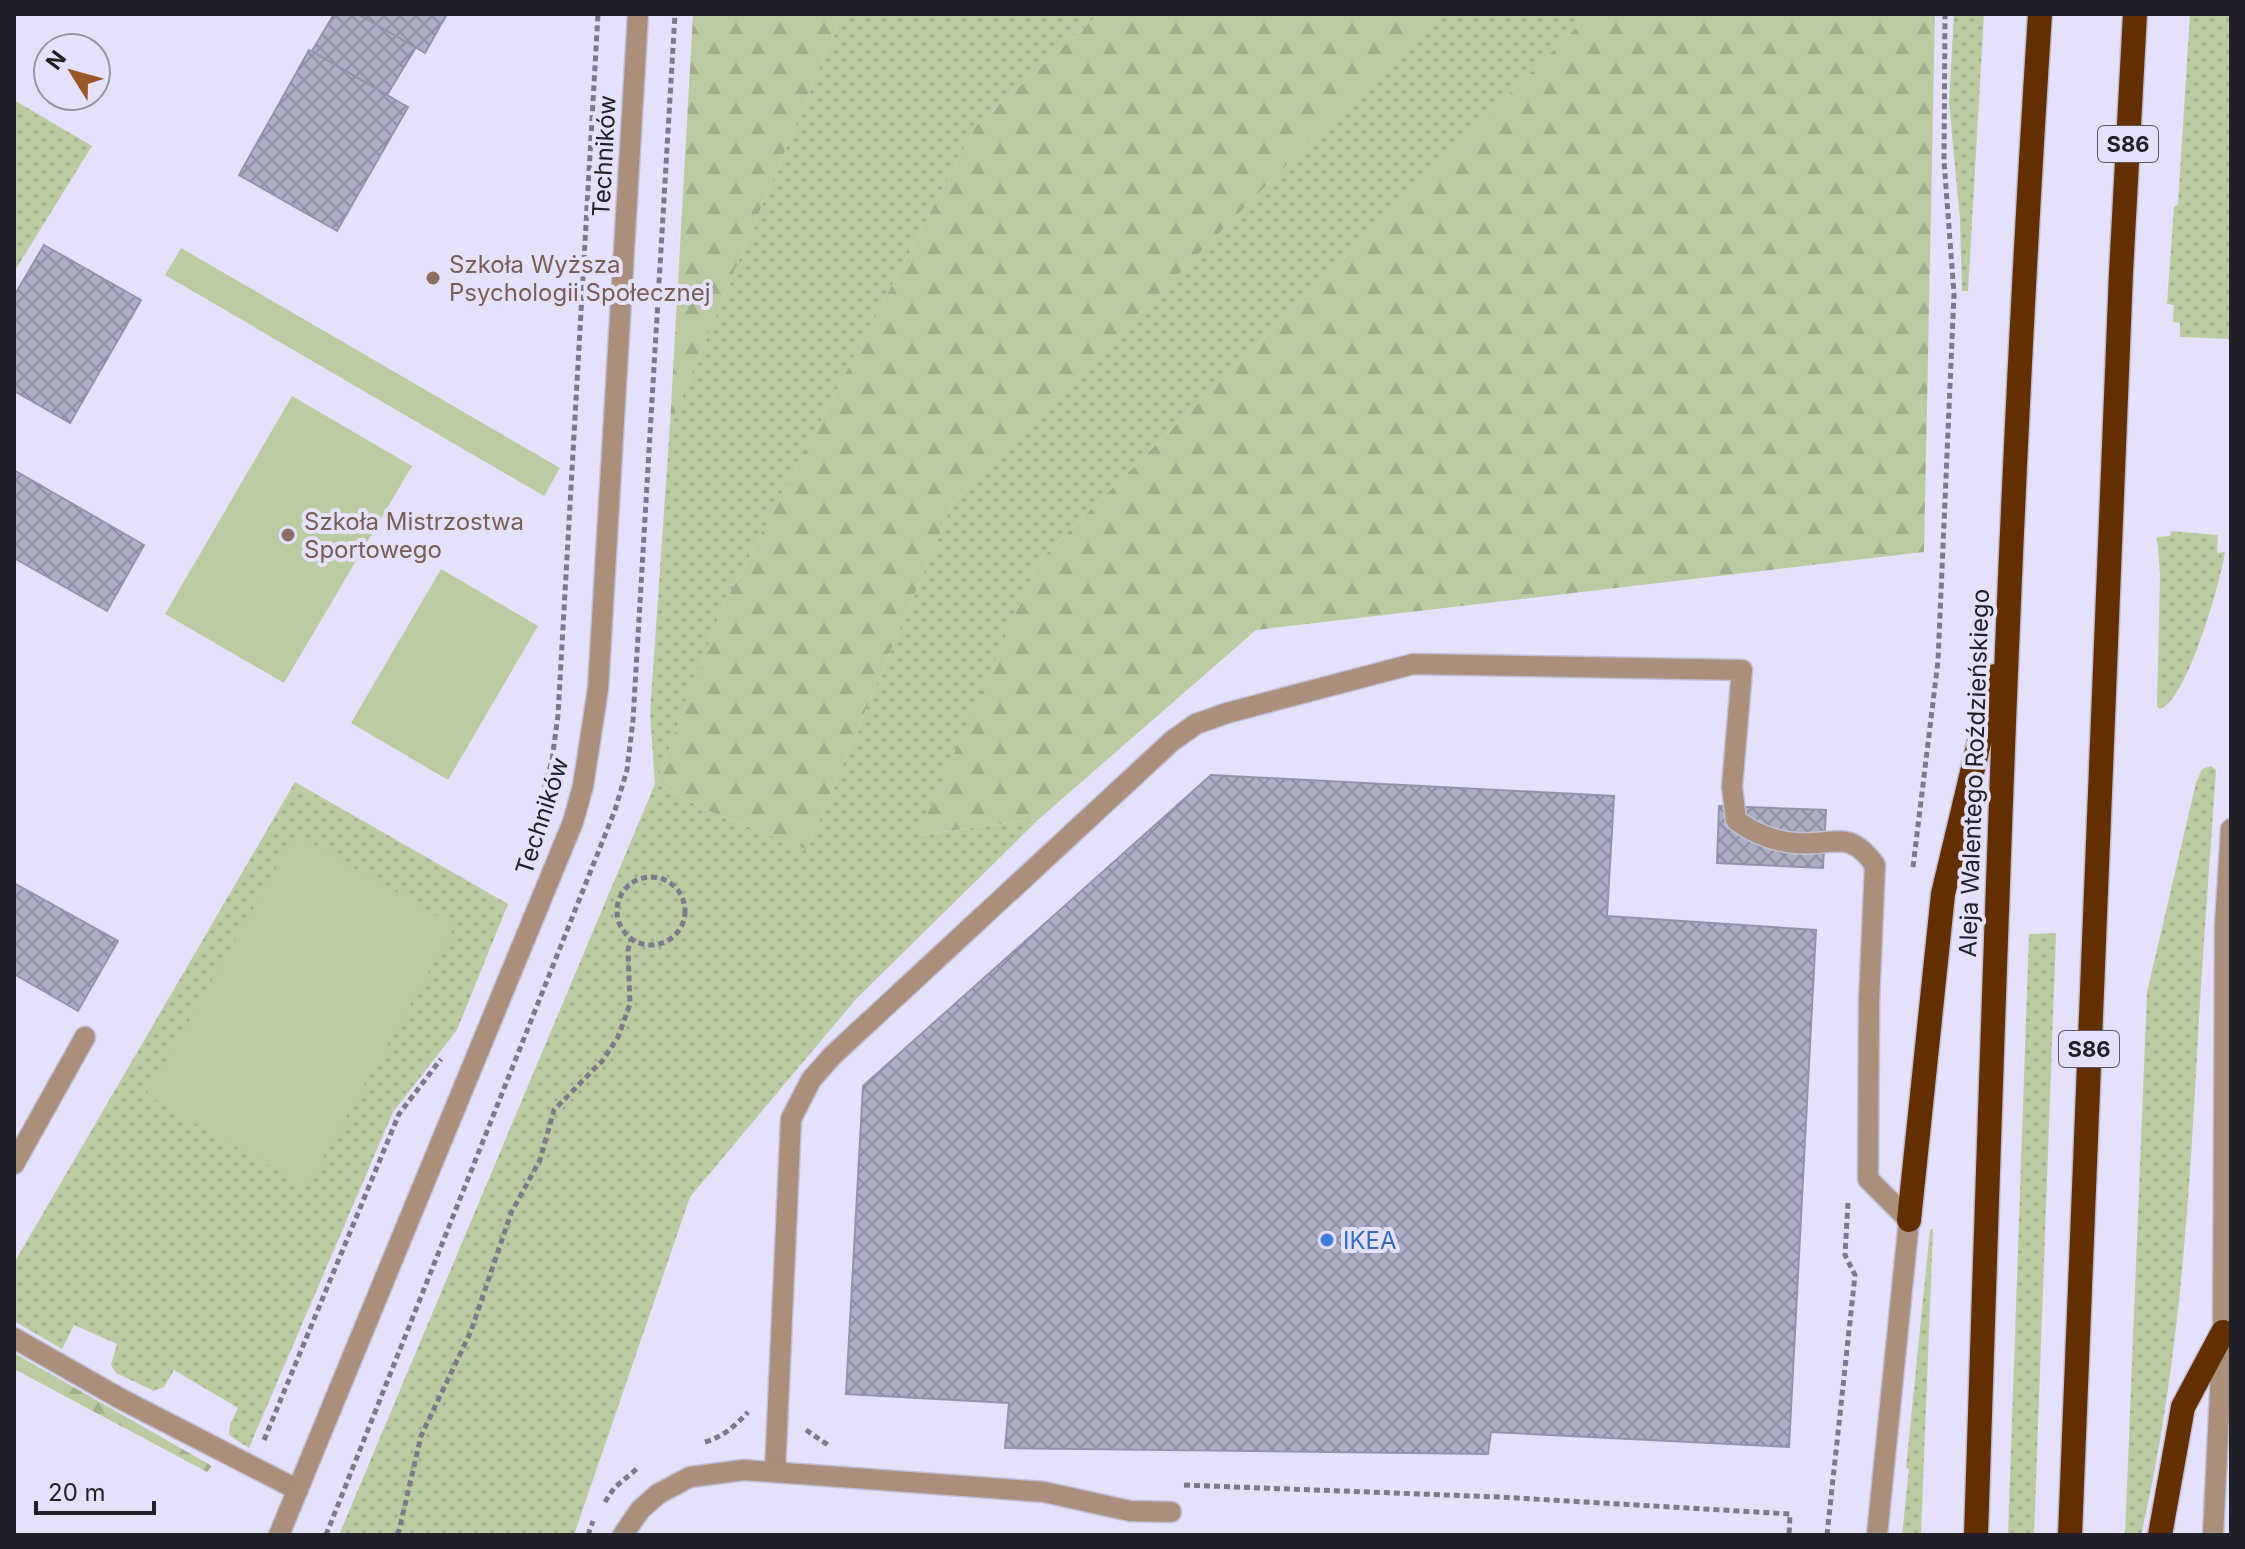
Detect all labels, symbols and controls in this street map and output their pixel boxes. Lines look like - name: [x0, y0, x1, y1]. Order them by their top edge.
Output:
- north arrow: [32, 32, 112, 112]
- text: N: [41, 45, 71, 74]
- street label: Techników: [586, 94, 622, 218]
- road number: S86: [2098, 126, 2158, 162]
- place label: Szkoła Wyższa Psychologii Społecznej: [449, 250, 711, 307]
- marker: Szkoła Wyższa Psychologii Społecznej: [424, 269, 442, 287]
- place label: Szkoła Mistrzostwa Sportowego: [304, 507, 524, 564]
- marker: Szkoła Mistrzostwa Sportowego: [279, 526, 297, 544]
- street label: Aleja Walentego Roździeńskiego: [1953, 588, 1995, 958]
- street label: Techników: [509, 754, 575, 878]
- road number: S86: [2059, 1031, 2119, 1067]
- place label: IKEA: [1343, 1226, 1397, 1255]
- marker: IKEA: [1318, 1231, 1336, 1249]
- scale bar: [36, 1465, 154, 1515]
- text: 20 m: [48, 1478, 106, 1507]

